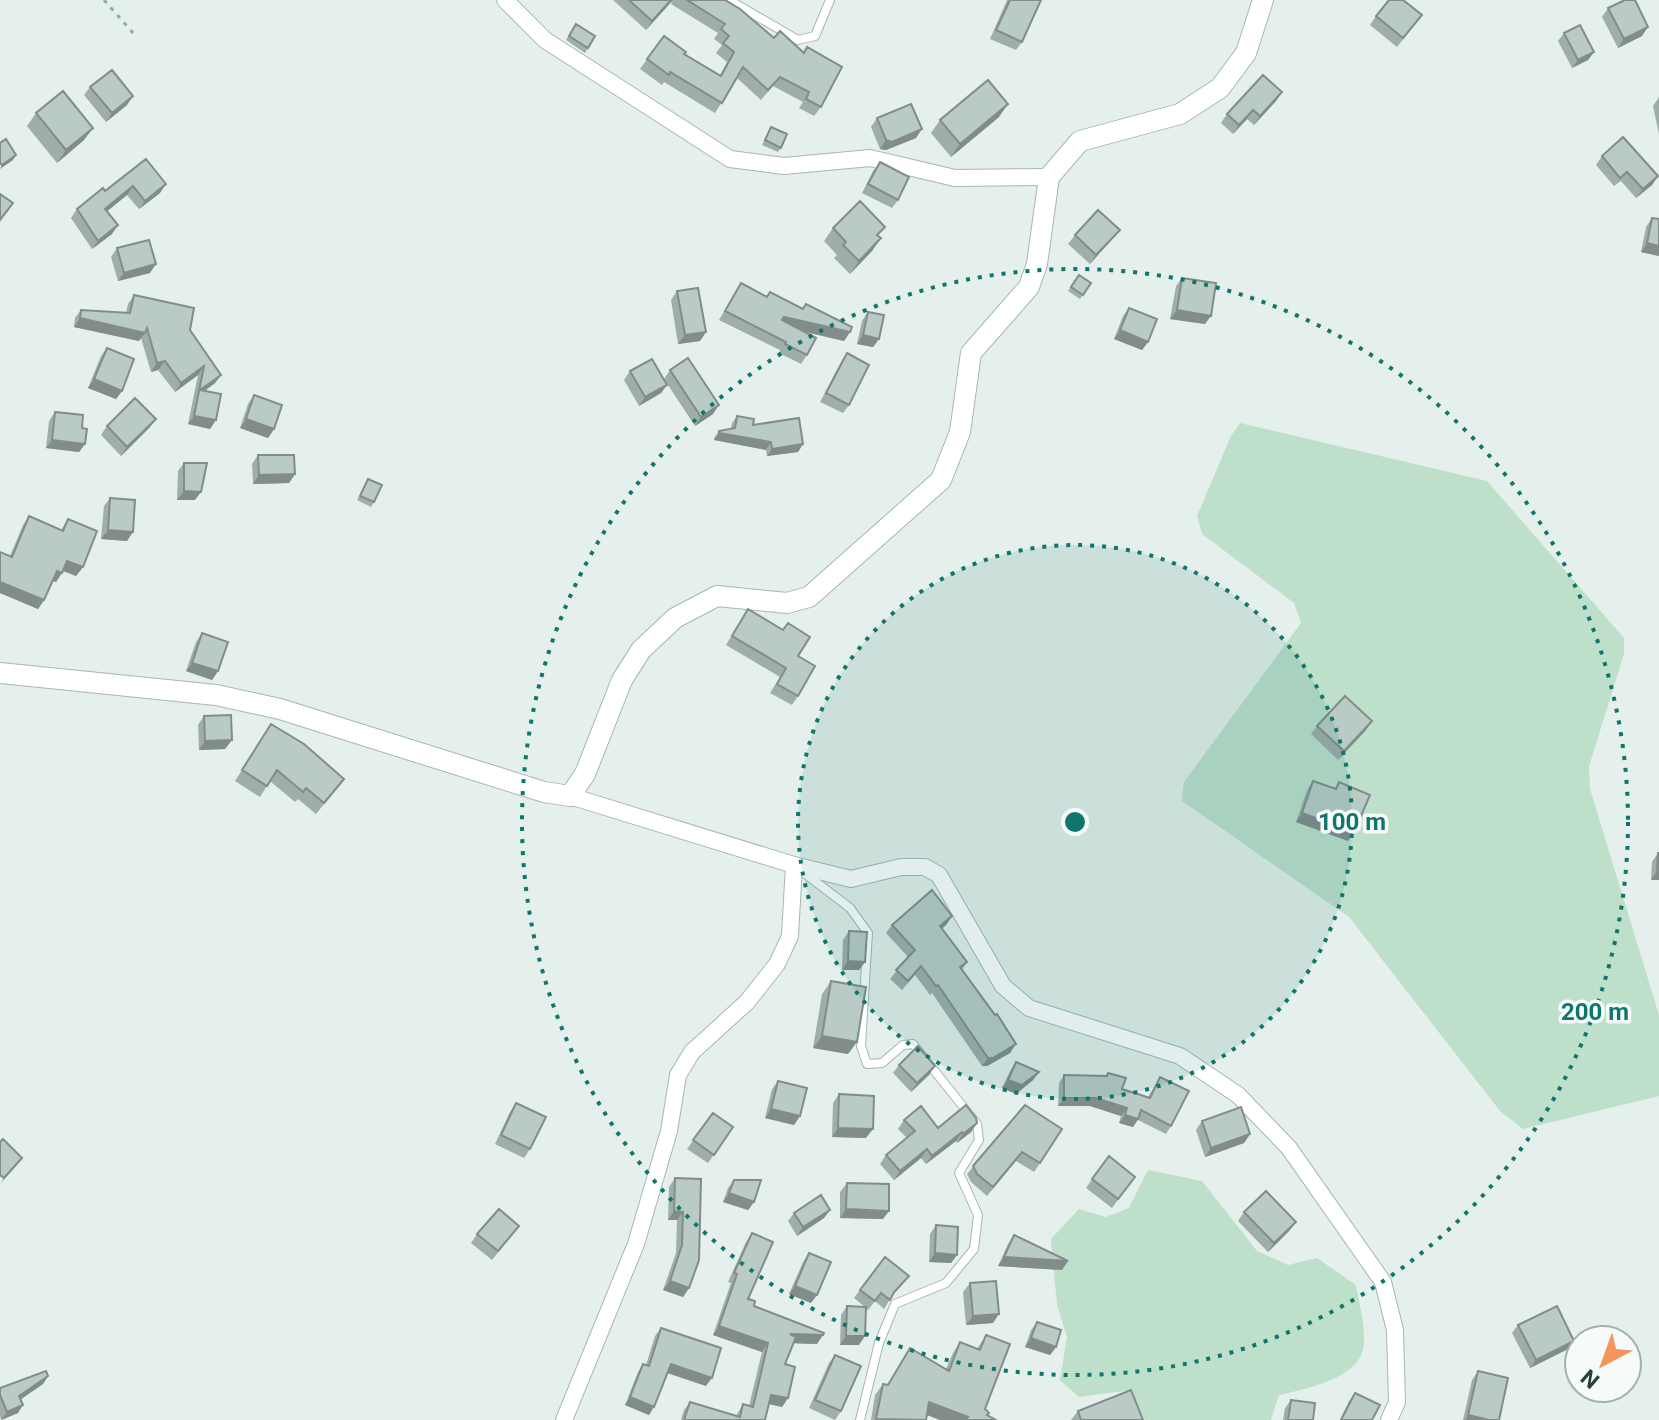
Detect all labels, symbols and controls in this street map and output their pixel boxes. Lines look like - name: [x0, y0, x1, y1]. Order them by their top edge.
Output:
- centre of rings: [1061, 808, 1089, 836]
- text: 100 m: [1318, 808, 1386, 836]
- text: 200 m: [1561, 998, 1629, 1026]
- north arrow: [1563, 1324, 1643, 1404]
- text: N: [1576, 1364, 1604, 1393]

